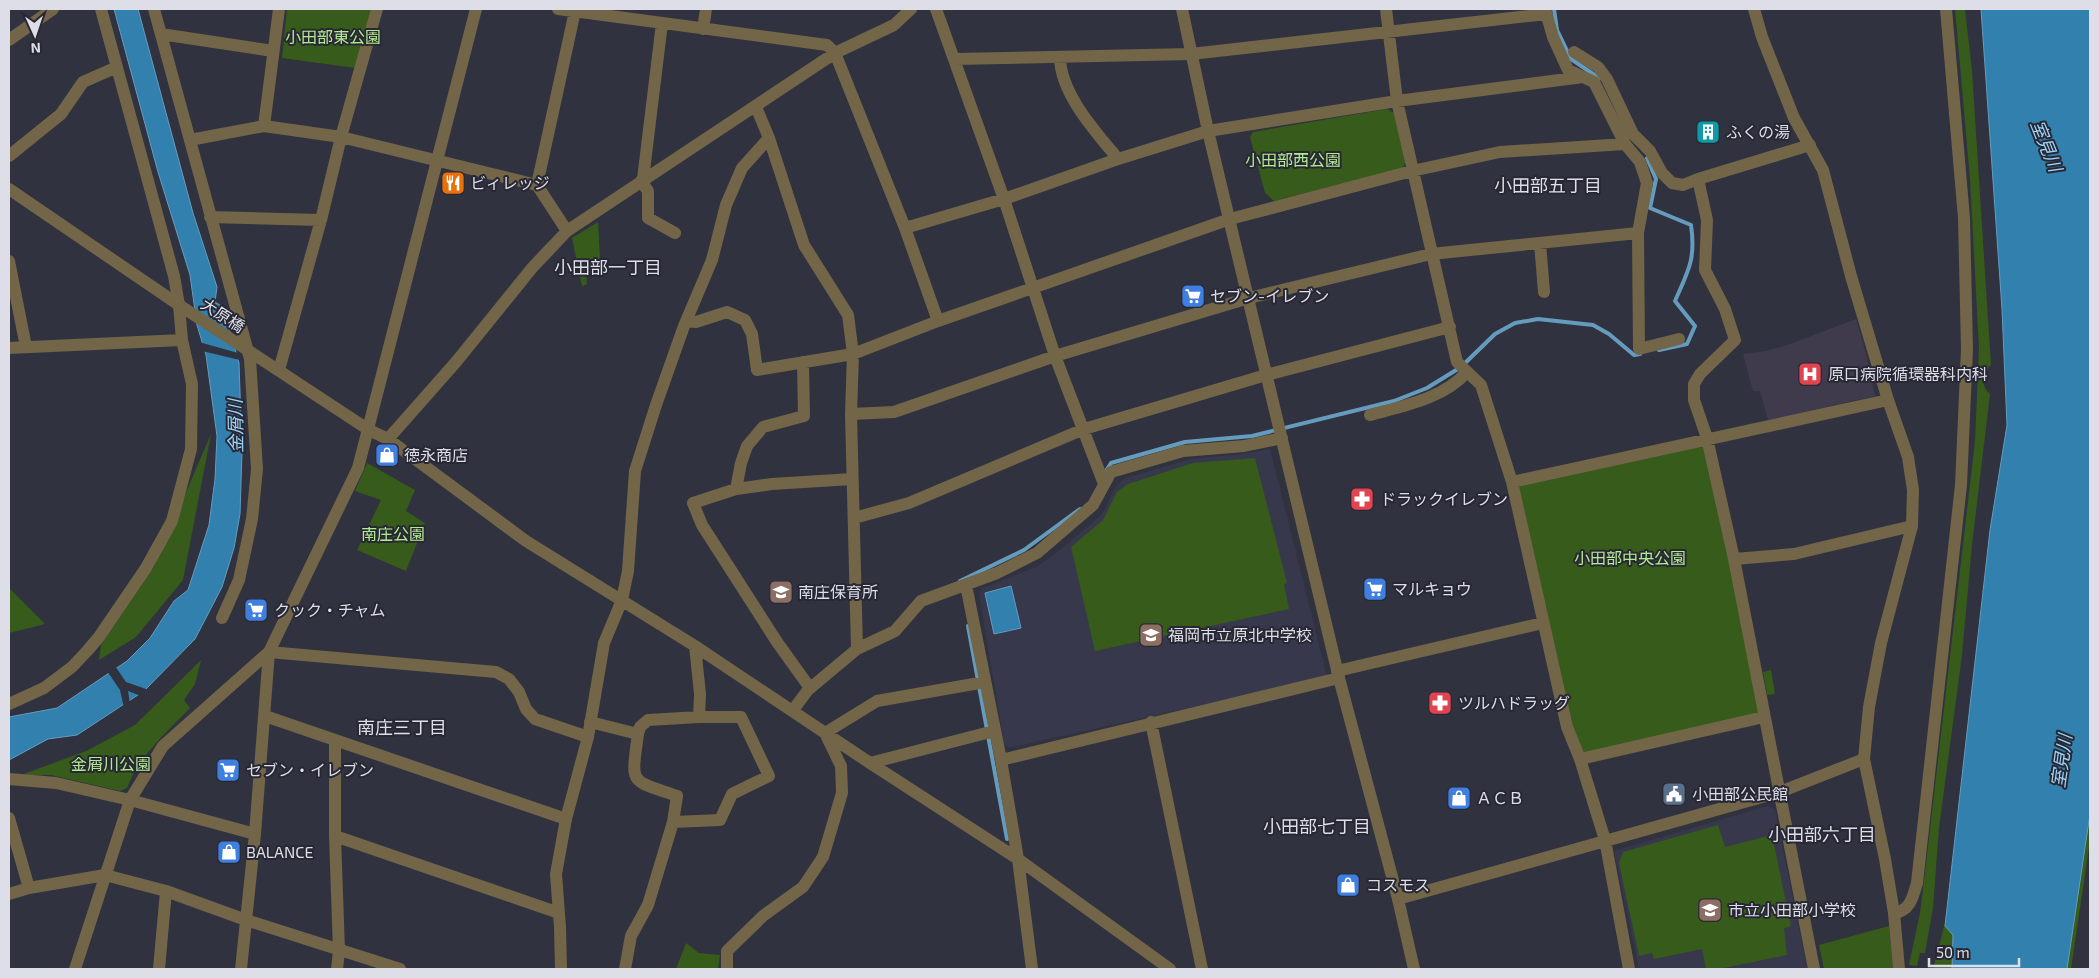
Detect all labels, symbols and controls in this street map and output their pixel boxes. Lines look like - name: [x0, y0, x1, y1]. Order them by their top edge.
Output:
- north arrow: [10, 10, 60, 60]
- park label: 小田部東公園: [285, 27, 381, 46]
- text: N: [30, 40, 41, 57]
- water label: 室見川: [2027, 116, 2068, 177]
- building icon: ふくの湯: [1695, 119, 1721, 145]
- place label: ふくの湯: [1726, 122, 1790, 141]
- park label: 小田部西公園: [1245, 150, 1341, 169]
- restaurant icon: ビィレッジ: [440, 170, 466, 196]
- place label: ビィレッジ: [470, 173, 550, 192]
- district label: 小田部五丁目: [1494, 174, 1602, 196]
- district label: 小田部一丁目: [554, 256, 662, 278]
- supermarket icon: セブン-イレブン: [1180, 283, 1206, 309]
- place label: セブン-イレブン: [1210, 286, 1329, 305]
- street label: 大原橋: [198, 294, 249, 336]
- hospital icon: 原口病院循環器科内科: [1797, 361, 1823, 387]
- place label: 原口病院循環器科内科: [1828, 364, 1988, 383]
- water label: 金屑川: [223, 397, 246, 453]
- shop icon: 徳永商店: [374, 442, 400, 468]
- place label: 徳永商店: [404, 445, 468, 464]
- pharmacy icon: ドラックイレブン: [1349, 486, 1375, 512]
- place label: ドラックイレブン: [1380, 489, 1508, 508]
- park label: 南庄公園: [361, 524, 425, 543]
- park label: 小田部中央公園: [1574, 548, 1686, 567]
- supermarket icon: マルキョウ: [1362, 576, 1388, 602]
- school or university icon: 南庄保育所: [768, 579, 794, 605]
- place label: マルキョウ: [1392, 579, 1472, 598]
- place label: 南庄保育所: [798, 582, 878, 601]
- supermarket icon: クック・チャム: [243, 597, 269, 623]
- place label: クック・チャム: [274, 600, 386, 619]
- school or university icon: 福岡市立原北中学校: [1138, 622, 1164, 648]
- place label: 福岡市立原北中学校: [1168, 625, 1312, 644]
- pharmacy icon: ツルハドラッグ: [1427, 690, 1453, 716]
- place label: ツルハドラッグ: [1458, 693, 1570, 712]
- district label: 南庄三丁目: [357, 716, 447, 738]
- water label: 室見川: [2046, 731, 2076, 789]
- park label: 金屑川公園: [71, 754, 151, 773]
- supermarket icon: セブン・イレブン: [215, 757, 241, 783]
- place label: セブン・イレブン: [246, 760, 374, 779]
- public building icon: 小田部公民館: [1661, 781, 1687, 807]
- place label: 小田部公民館: [1692, 784, 1788, 803]
- shop icon: ＡＣＢ: [1446, 785, 1472, 811]
- place label: ＡＣＢ: [1476, 788, 1524, 807]
- district label: 小田部七丁目: [1263, 815, 1371, 837]
- district label: 小田部六丁目: [1768, 823, 1876, 845]
- shop icon: BALANCE: [216, 839, 242, 865]
- place label: BALANCE: [246, 842, 313, 861]
- shop icon: コスモス: [1335, 872, 1361, 898]
- place label: コスモス: [1366, 875, 1430, 894]
- school or university icon: 市立小田部小学校: [1697, 897, 1723, 923]
- place label: 市立小田部小学校: [1728, 900, 1856, 919]
- scale bar: [1929, 936, 2019, 968]
- text: 50 m: [1936, 943, 1970, 961]

